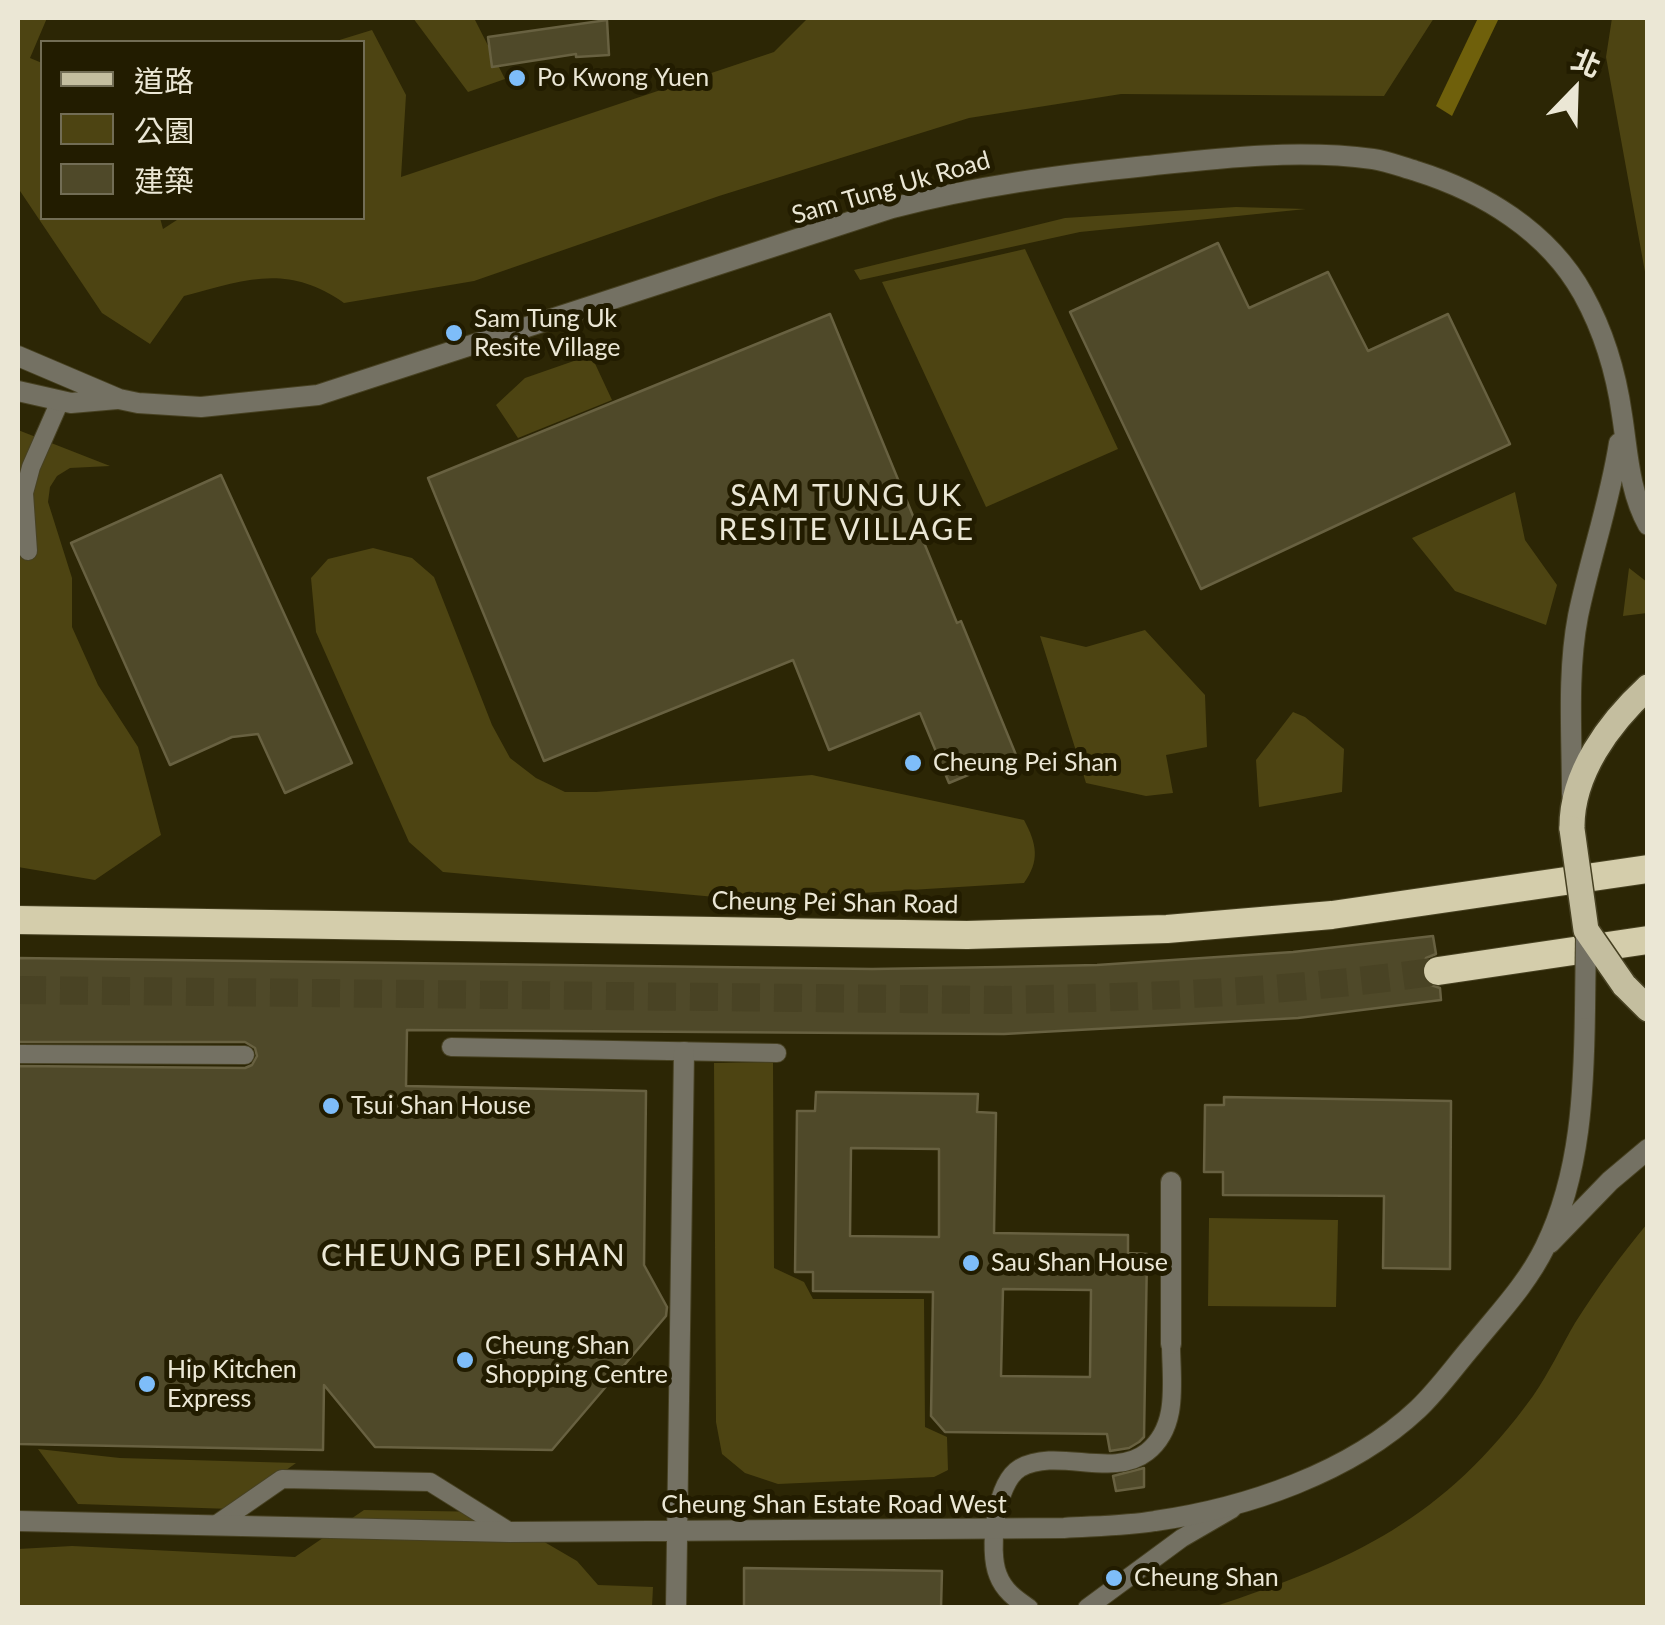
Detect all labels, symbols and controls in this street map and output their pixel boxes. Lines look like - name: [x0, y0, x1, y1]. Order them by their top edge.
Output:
- legend: [40, 40, 365, 220]
- north arrow: [1525, 40, 1625, 140]
- text: 北: [1567, 41, 1606, 84]
- text: 道路: [134, 62, 194, 98]
- place label: Po Kwong Yuen: [537, 63, 709, 93]
- marker: Po Kwong Yuen: [506, 67, 528, 89]
- text: 公園: [134, 112, 194, 148]
- street label: Sam Tung Uk Road: [788, 145, 994, 231]
- text: 建築: [134, 162, 194, 198]
- place label: Sam Tung Uk Resite Village: [474, 304, 621, 363]
- marker: Sam Tung Uk Resite Village: [443, 322, 465, 344]
- district label: SAM TUNG UK RESITE VILLAGE: [718, 478, 976, 548]
- place label: Cheung Pei Shan: [933, 748, 1118, 778]
- marker: Cheung Pei Shan: [902, 752, 924, 774]
- street label: Cheung Pei Shan Road: [711, 886, 959, 920]
- place label: Tsui Shan House: [351, 1091, 531, 1121]
- marker: Tsui Shan House: [320, 1095, 342, 1117]
- district label: CHEUNG PEI SHAN: [321, 1238, 627, 1274]
- place label: Sau Shan House: [991, 1248, 1168, 1278]
- marker: Sau Shan House: [960, 1252, 982, 1274]
- place label: Cheung Shan Shopping Centre: [485, 1331, 668, 1390]
- marker: Cheung Shan Shopping Centre: [454, 1349, 476, 1371]
- place label: Hip Kitchen Express: [167, 1355, 297, 1414]
- marker: Hip Kitchen Express: [136, 1373, 158, 1395]
- street label: Cheung Shan Estate Road West: [661, 1490, 1007, 1520]
- place label: Cheung Shan: [1134, 1563, 1279, 1593]
- marker: Cheung Shan: [1103, 1567, 1125, 1589]

